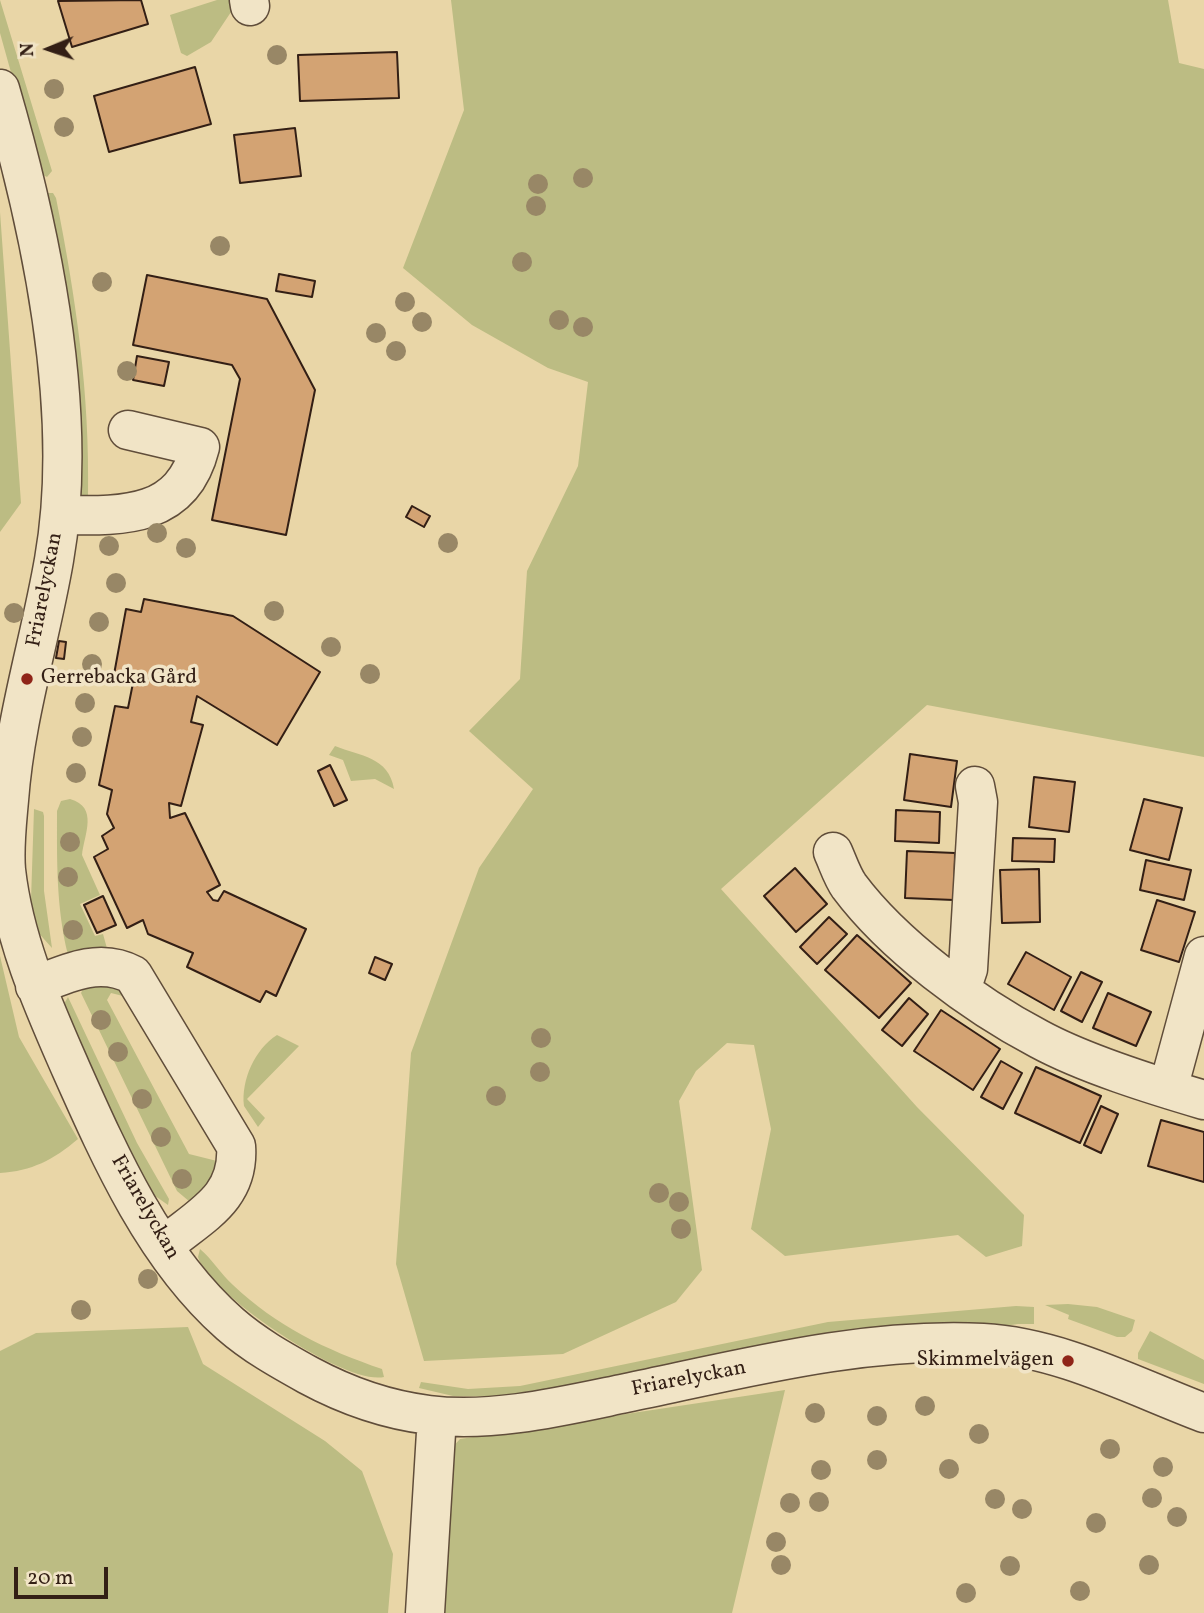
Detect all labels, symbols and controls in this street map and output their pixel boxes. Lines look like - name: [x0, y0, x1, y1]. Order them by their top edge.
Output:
- north arrow: [14, 14, 84, 84]
- text: N: [15, 42, 41, 57]
- street label: Friarelyckan: [23, 531, 69, 649]
- place label: Gerrebacka Gård: [41, 666, 197, 692]
- marker: Gerrebacka Gård: [19, 671, 35, 687]
- street label: Friarelyckan: [104, 1151, 184, 1265]
- place label: Skimmelvägen: [916, 1348, 1054, 1374]
- marker: Skimmelvägen: [1060, 1353, 1076, 1369]
- street label: Friarelyckan: [630, 1357, 748, 1403]
- scale bar: [18, 1554, 112, 1598]
- text: 20 m: [27, 1564, 73, 1593]

